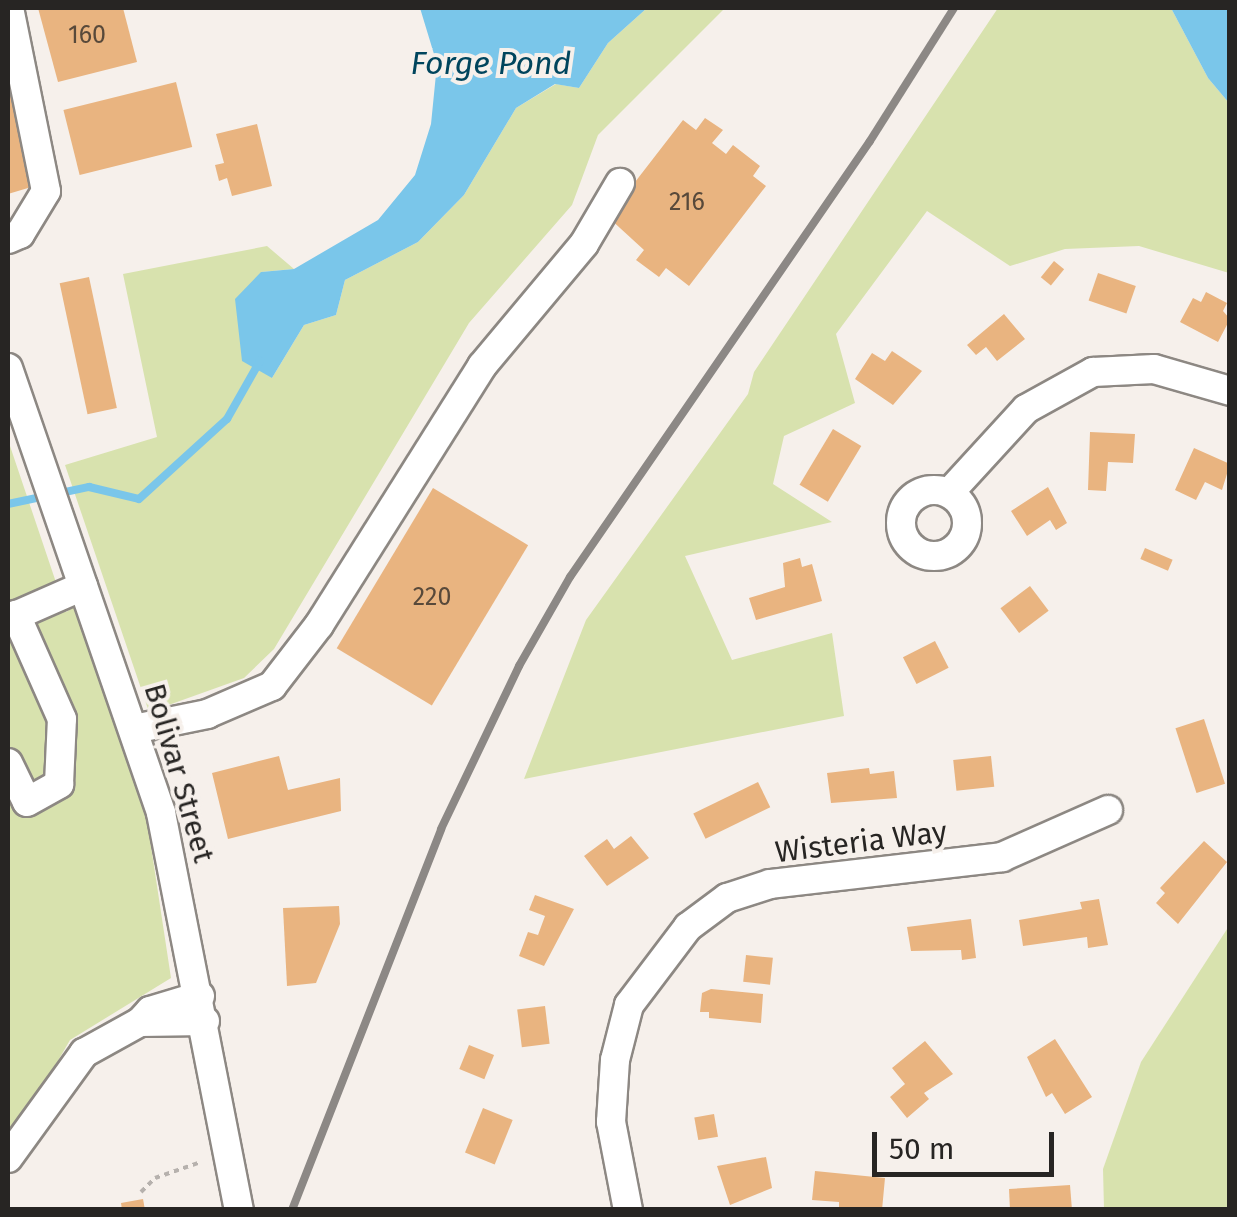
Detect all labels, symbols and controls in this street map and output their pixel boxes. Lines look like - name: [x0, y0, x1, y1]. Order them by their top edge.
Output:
- house number: 160: [68, 20, 106, 50]
- water label: Forge Pond: [411, 44, 571, 82]
- house number: 216: [669, 187, 705, 217]
- house number: 220: [413, 582, 451, 612]
- street label: Bolivar Street: [136, 679, 222, 867]
- street label: Wisteria Way: [773, 814, 949, 870]
- scale bar: [877, 1112, 1060, 1174]
- text: 50 m: [889, 1131, 954, 1167]

